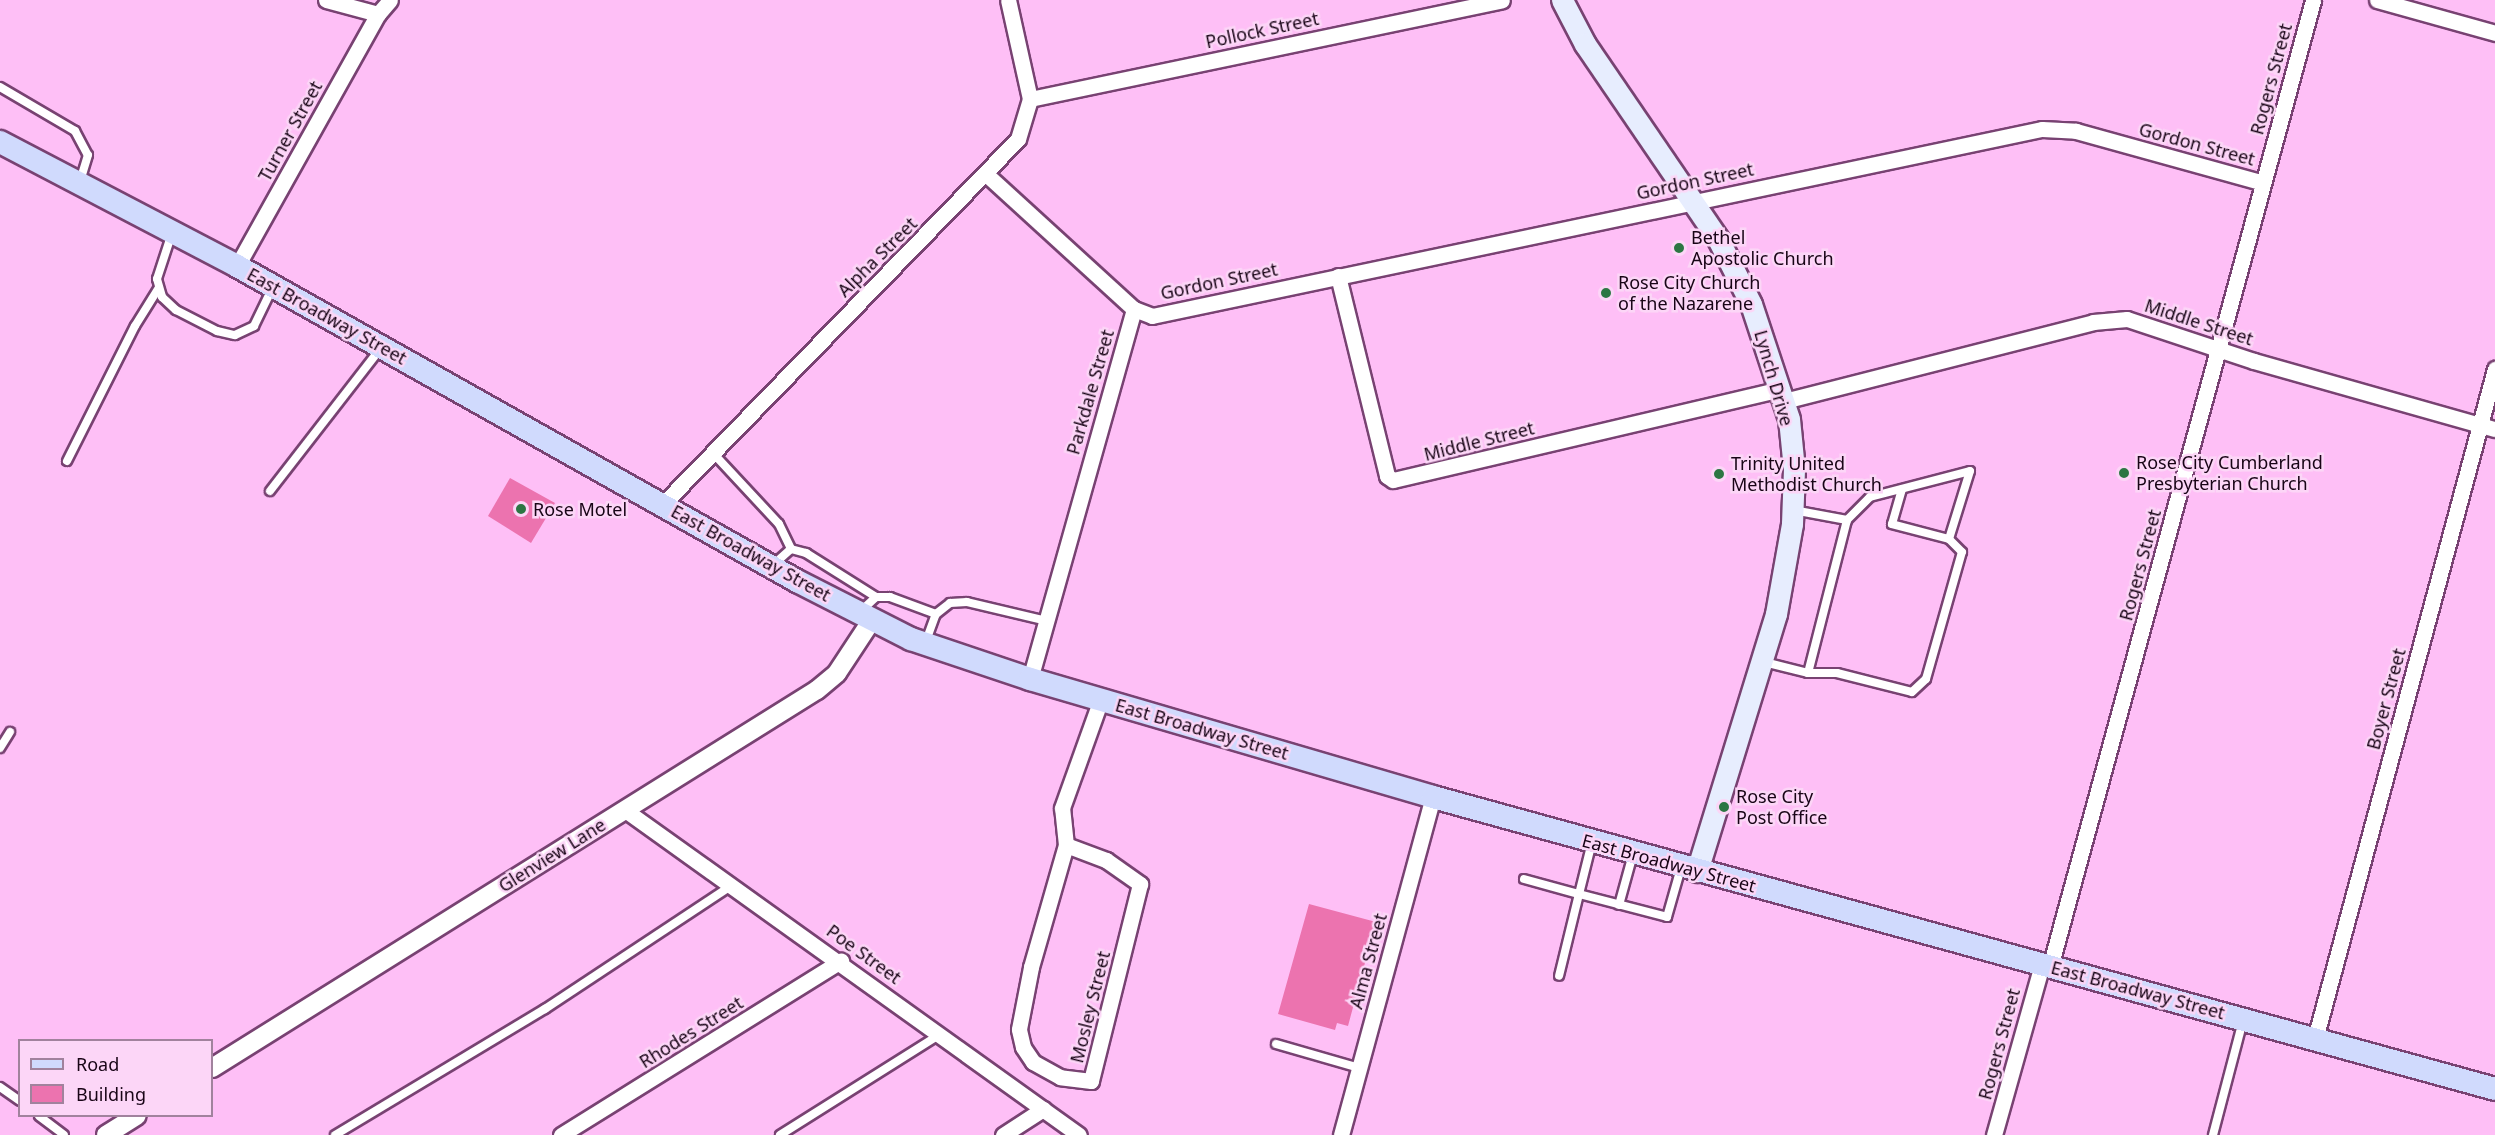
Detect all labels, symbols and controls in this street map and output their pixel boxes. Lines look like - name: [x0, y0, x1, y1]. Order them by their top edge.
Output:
- street label: Pollock Street: [1203, 7, 1321, 53]
- street label: Rogers Street: [2246, 21, 2296, 137]
- street label: Turner Street: [254, 77, 326, 185]
- street label: Gordon Street: [2137, 118, 2257, 170]
- street label: Gordon Street: [1635, 158, 1755, 204]
- street label: Alpha Street: [833, 213, 921, 301]
- place label: Bethel Apostolic Church: [1691, 227, 1834, 270]
- marker: Bethel Apostolic Church: [1672, 241, 1686, 255]
- street label: Gordon Street: [1159, 258, 1279, 304]
- street label: East Broadway Street: [243, 263, 411, 369]
- place label: Rose City Church of the Nazarene: [1618, 272, 1760, 314]
- marker: Rose City Church of the Nazarene: [1599, 286, 1613, 300]
- street label: Middle Street: [2142, 294, 2256, 350]
- street label: Parkdale Street: [1062, 327, 1118, 457]
- street label: Lynch Drive: [1750, 328, 1798, 428]
- street label: Middle Street: [1422, 417, 1536, 465]
- place label: Rose City Cumberland Presbyterian Church: [2136, 452, 2323, 494]
- place label: Trinity United Methodist Church: [1731, 453, 1882, 496]
- marker: Rose City Cumberland Presbyterian Church: [2117, 466, 2131, 480]
- marker: Trinity United Methodist Church: [1712, 467, 1726, 481]
- place label: Rose Motel: [533, 498, 627, 520]
- street label: East Broadway Street: [667, 500, 835, 606]
- marker: Rose Motel: [514, 502, 528, 516]
- street label: Rogers Street: [2115, 507, 2165, 623]
- street label: Boyer Street: [2362, 646, 2410, 752]
- street label: East Broadway Street: [1113, 694, 1291, 764]
- place label: Rose City Post Office: [1736, 786, 1827, 828]
- marker: Rose City Post Office: [1717, 800, 1731, 814]
- street label: Glenview Lane: [494, 813, 610, 897]
- street label: East Broadway Street: [1580, 829, 1758, 897]
- street label: Alma Street: [1345, 911, 1391, 1011]
- street label: Poe Street: [823, 920, 905, 988]
- street label: Mosley Street: [1066, 949, 1114, 1065]
- street label: East Broadway Street: [2049, 956, 2227, 1024]
- street label: Rogers Street: [1974, 986, 2024, 1102]
- street label: Rhodes Street: [635, 992, 747, 1072]
- legend: [18, 1039, 213, 1117]
- text: Road: [76, 1052, 119, 1076]
- text: Building: [76, 1082, 146, 1106]

